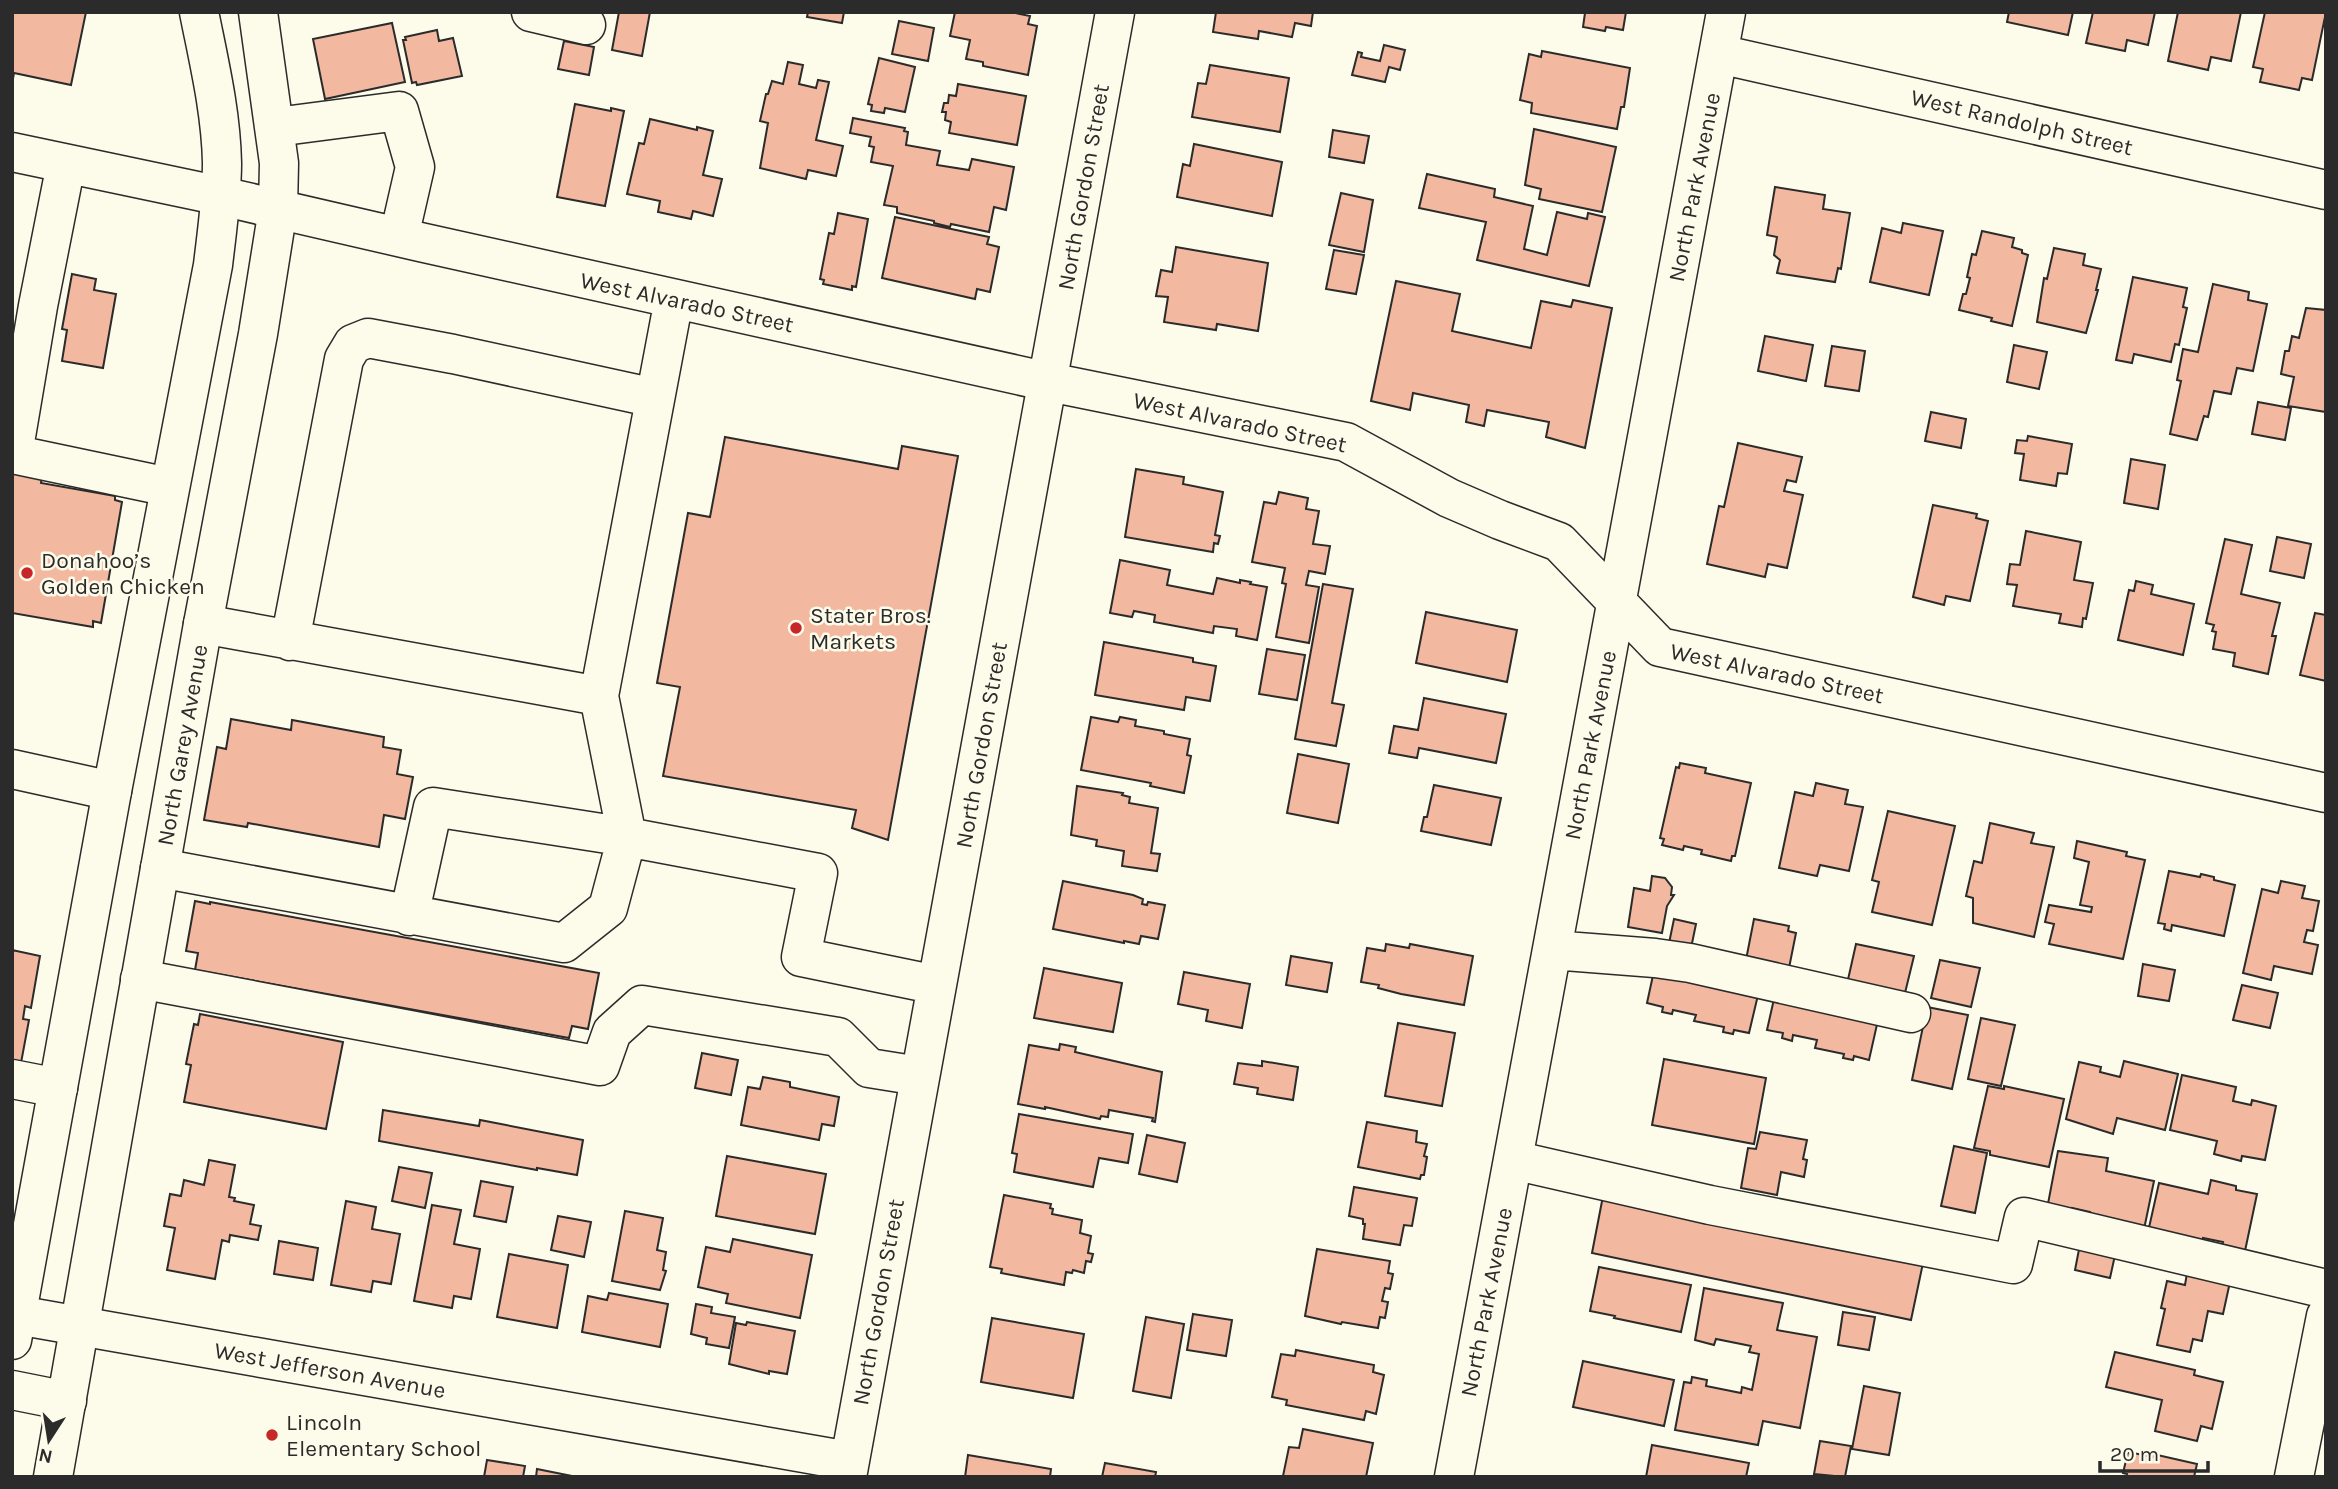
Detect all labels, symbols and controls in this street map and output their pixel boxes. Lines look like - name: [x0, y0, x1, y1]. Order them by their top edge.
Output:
- street label: North Gordon Street: [1052, 81, 1115, 292]
- street label: West Randolph Street: [1908, 84, 2136, 161]
- street label: North Park Avenue: [1663, 90, 1726, 284]
- street label: West Alvarado Street: [578, 267, 796, 338]
- street label: West Alvarado Street: [1131, 387, 1349, 458]
- place label: Donahoo’s Golden Chicken: [41, 547, 205, 600]
- marker: Donahoo’s Golden Chicken: [19, 565, 35, 581]
- place label: Stater Bros. Markets: [810, 602, 931, 655]
- marker: Stater Bros. Markets: [788, 620, 804, 636]
- street label: West Alvarado Street: [1668, 638, 1886, 709]
- street label: North Gordon Street: [950, 639, 1013, 850]
- street label: North Garey Avenue: [151, 642, 214, 848]
- street label: North Park Avenue: [1559, 648, 1622, 842]
- street label: North Gordon Street: [847, 1196, 910, 1407]
- street label: North Park Avenue: [1455, 1205, 1518, 1399]
- street label: West Jefferson Avenue: [212, 1337, 448, 1404]
- north arrow: [14, 1405, 84, 1475]
- place label: Lincoln Elementary School: [286, 1409, 481, 1462]
- marker: Lincoln Elementary School: [264, 1427, 280, 1443]
- scale bar: [2100, 1430, 2208, 1474]
- text: 20 m: [2110, 1442, 2159, 1466]
- text: N: [37, 1443, 55, 1468]

